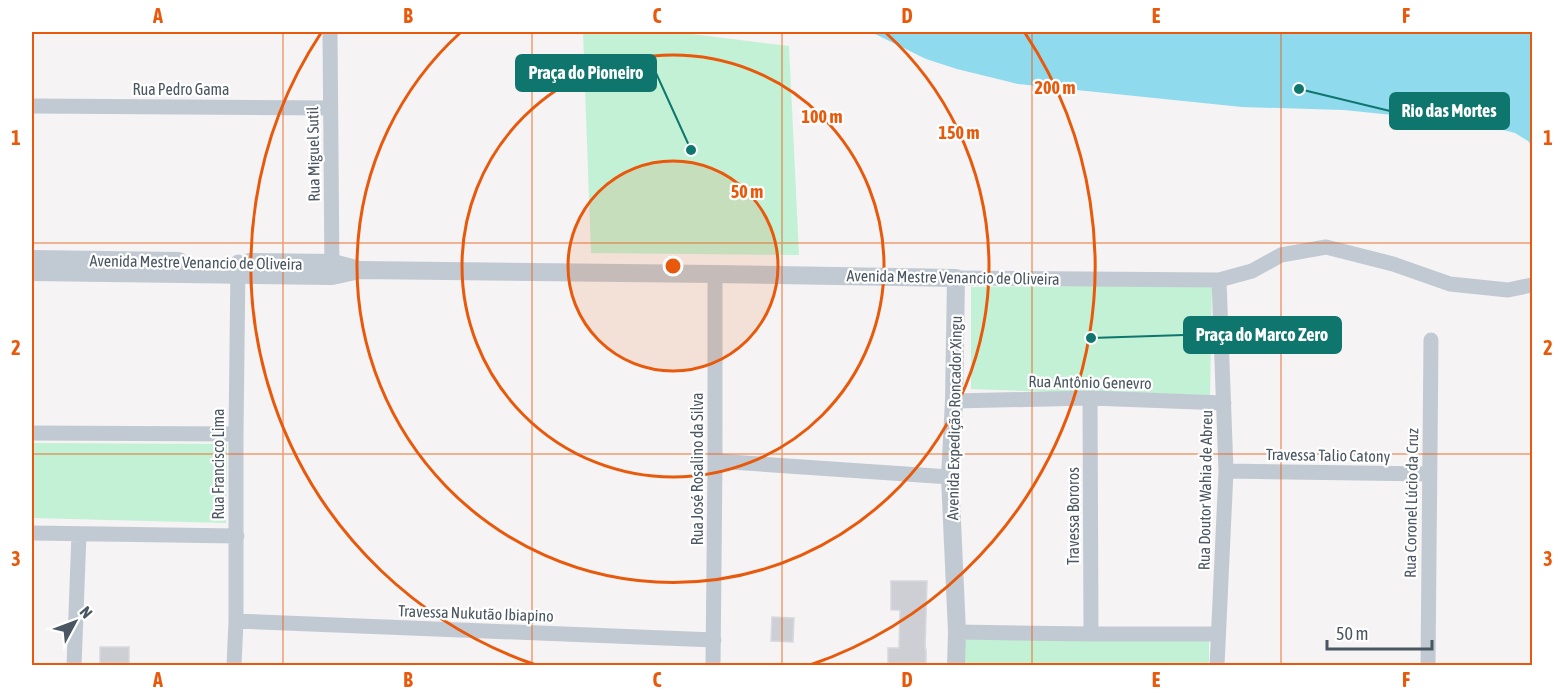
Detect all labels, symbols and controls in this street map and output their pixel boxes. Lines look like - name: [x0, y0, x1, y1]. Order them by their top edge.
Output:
- text: A: [152, 4, 163, 27]
- text: B: [403, 4, 413, 27]
- text: C: [653, 4, 662, 27]
- text: D: [901, 4, 913, 27]
- text: E: [1152, 4, 1161, 27]
- text: F: [1402, 4, 1410, 27]
- callout: Praça do Pioneiro: [516, 55, 656, 91]
- text: Praça do Pioneiro: [528, 62, 644, 83]
- text: 200 m: [1035, 77, 1075, 98]
- street label: Rua Pedro Gama: [132, 80, 230, 98]
- callout: Rio das Mortes: [1390, 93, 1509, 129]
- text: Rio das Mortes: [1402, 100, 1497, 121]
- street label: Rua Miguel Sutil: [303, 106, 324, 202]
- text: 100 m: [802, 106, 842, 127]
- text: 150 m: [939, 122, 979, 143]
- text: 1: [11, 126, 21, 149]
- text: 1: [1543, 126, 1553, 149]
- text: 50 m: [731, 181, 763, 202]
- street label: Avenida Mestre Venancio de Oliveira: [89, 251, 303, 273]
- centre of rings: [663, 256, 683, 276]
- street label: Avenida Mestre Venancio de Oliveira: [846, 266, 1060, 288]
- street label: Avenida Expedição Roncador Xingu: [943, 316, 966, 520]
- callout: Praça do Marco Zero: [1184, 317, 1341, 353]
- text: Praça do Marco Zero: [1196, 324, 1328, 345]
- text: 2: [11, 336, 21, 359]
- text: 2: [1543, 336, 1553, 359]
- street label: Rua Antônio Genevro: [1028, 372, 1152, 392]
- street label: Rua José Rosalino da Silva: [688, 393, 706, 545]
- street label: Rua Francisco Lima: [209, 409, 227, 519]
- street label: Rua Doutor Wahia de Abreu: [1195, 410, 1215, 570]
- street label: Rua Coronel Lúcio da Cruz: [1401, 428, 1421, 578]
- street label: Travessa Talio Catony: [1266, 445, 1391, 466]
- street label: Travessa Bororos: [1064, 467, 1082, 565]
- text: 3: [11, 547, 21, 570]
- text: 3: [1543, 547, 1553, 570]
- north arrow: [45, 592, 105, 652]
- street label: Travessa Nukutão Ibiapino: [398, 601, 554, 626]
- text: N: [76, 603, 96, 622]
- scale bar: [1327, 613, 1432, 651]
- text: 50 m: [1336, 623, 1368, 644]
- text: A: [152, 668, 163, 691]
- text: B: [403, 668, 413, 691]
- text: C: [653, 668, 662, 691]
- text: D: [901, 668, 913, 691]
- text: E: [1152, 668, 1161, 691]
- text: F: [1402, 668, 1410, 691]

